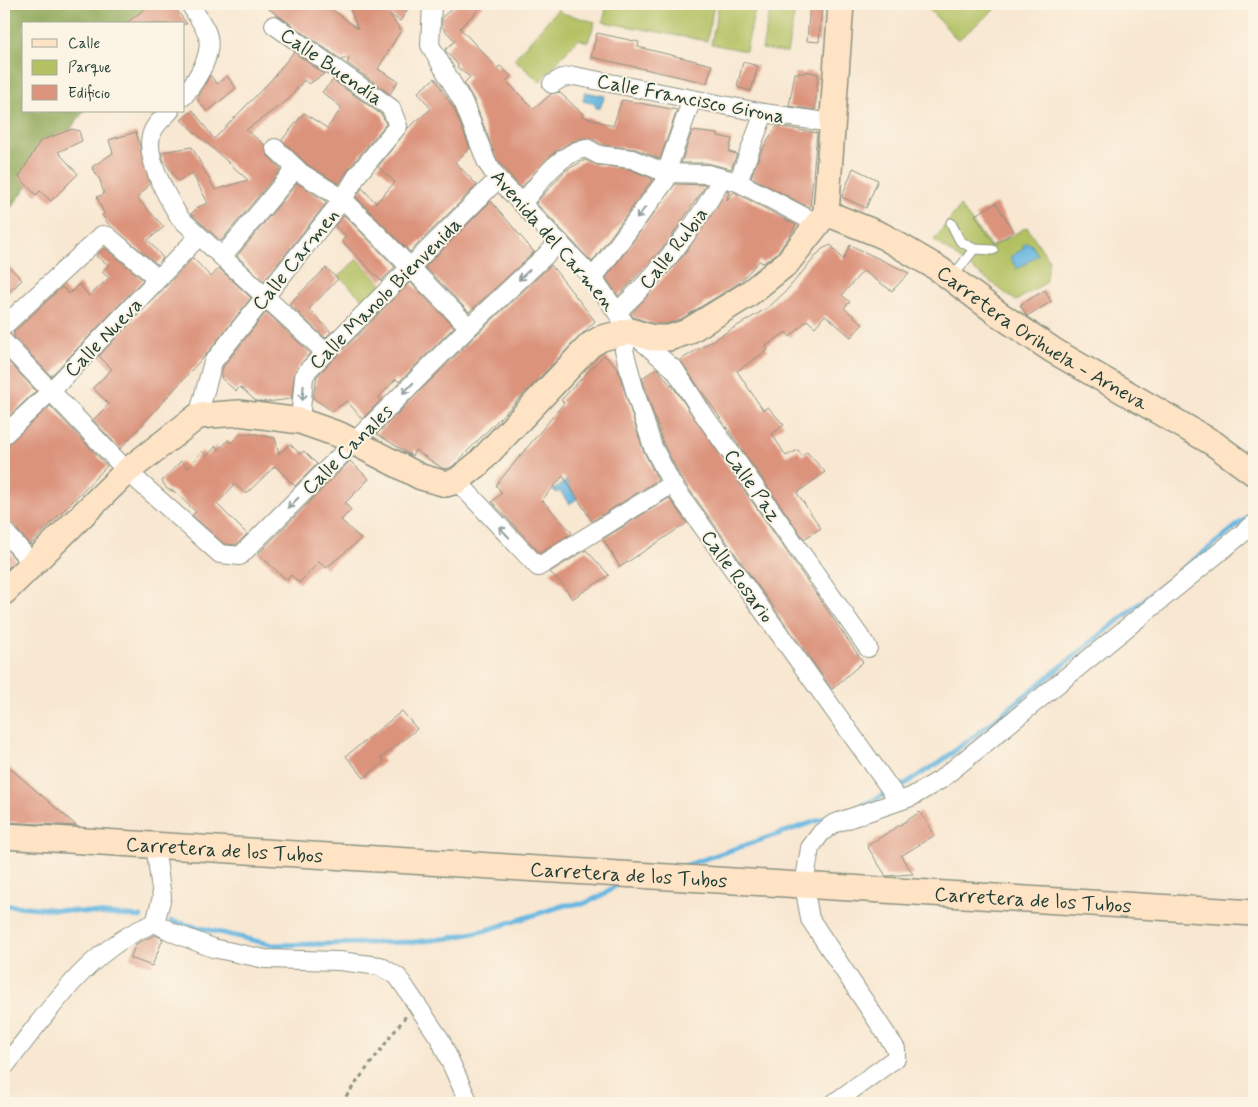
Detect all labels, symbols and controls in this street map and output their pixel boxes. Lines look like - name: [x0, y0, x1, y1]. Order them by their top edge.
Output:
- legend: [22, 22, 185, 112]
- street label: Calle Buendía: [275, 22, 388, 113]
- text: Calle: [68, 34, 100, 54]
- text: Parque: [68, 58, 111, 78]
- street label: Calle Francisco Girona: [594, 68, 787, 131]
- text: Edificio: [68, 84, 110, 104]
- street label: Avenida del Carmen: [484, 165, 622, 318]
- street label: Calle Rubia: [634, 202, 715, 296]
- street label: Calle Carmen: [246, 203, 346, 317]
- one-way arrow: [636, 206, 647, 219]
- street label: Calle Manolo Bienvenida: [304, 212, 468, 376]
- street label: Carretera Orihuela - Arneva: [931, 260, 1153, 418]
- one-way arrow: [518, 269, 531, 281]
- street label: Calle Nueva: [59, 292, 149, 384]
- one-way arrow: [401, 382, 414, 394]
- one-way arrow: [298, 385, 307, 401]
- street label: Calle Canales: [297, 398, 400, 501]
- street label: Calle Paz: [717, 444, 787, 528]
- one-way arrow: [287, 497, 299, 509]
- one-way arrow: [498, 525, 510, 538]
- street label: Calle Rosario: [694, 525, 780, 629]
- street label: Carretera de los Tubos: [125, 832, 324, 871]
- street label: Carretera de los Tubos: [529, 856, 728, 896]
- street label: Carretera de los Tubos: [934, 881, 1132, 920]

